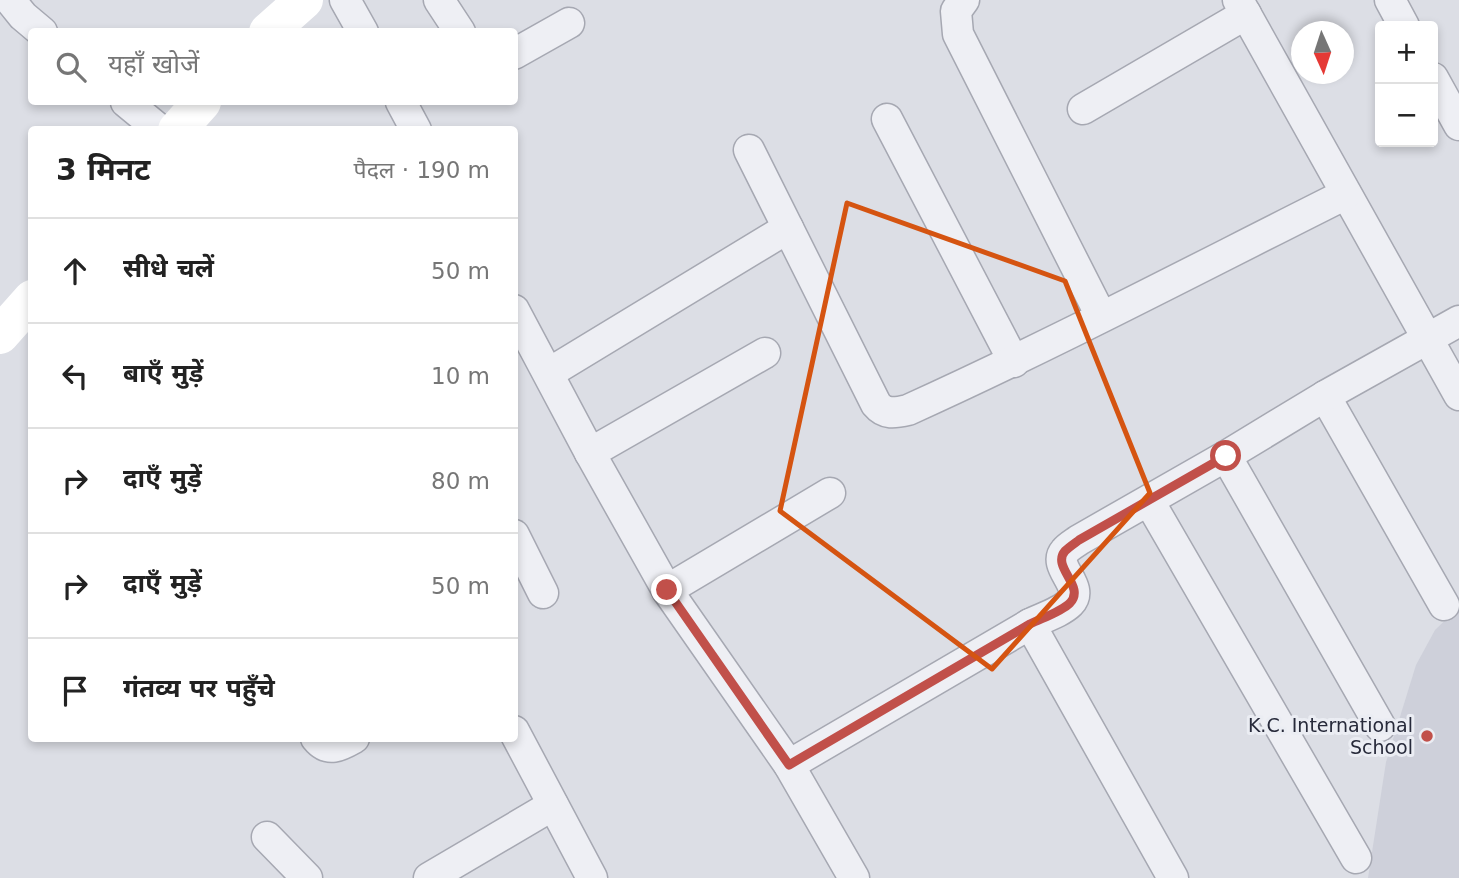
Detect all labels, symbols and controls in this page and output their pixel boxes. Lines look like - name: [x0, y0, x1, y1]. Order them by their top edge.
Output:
- north arrow: [1291, 21, 1354, 84]
- map controls: [1375, 21, 1438, 147]
- button: +: [1375, 21, 1438, 84]
- search box: [28, 28, 518, 105]
- icon: search: [52, 48, 90, 86]
- text: यहाँ खोजें: [108, 49, 199, 79]
- button: −: [1375, 84, 1438, 147]
- text: 3 मिनट: [56, 152, 150, 187]
- text: पैदल · 190 m: [354, 157, 490, 183]
- icon: ahead: [56, 252, 94, 290]
- text: सीधे चलें: [123, 253, 214, 283]
- text: 50 m: [431, 258, 490, 284]
- icon: left: [56, 357, 94, 395]
- text: बाएँ मुड़ें: [123, 358, 203, 388]
- text: 10 m: [431, 363, 490, 389]
- route start: [1210, 440, 1241, 471]
- icon: right: [56, 462, 94, 500]
- text: दाएँ मुड़ें: [123, 463, 202, 493]
- text: 80 m: [431, 468, 490, 494]
- icon: right: [56, 567, 94, 605]
- text: दाएँ मुड़ें: [123, 568, 202, 598]
- text: 50 m: [431, 573, 490, 599]
- route end: [651, 574, 682, 605]
- icon: arrive: [56, 672, 94, 710]
- text: गंतव्य पर पहुँचे: [123, 673, 275, 703]
- place label: K.C. International School: [1248, 714, 1413, 758]
- marker: K.C. International School: [1419, 728, 1435, 744]

